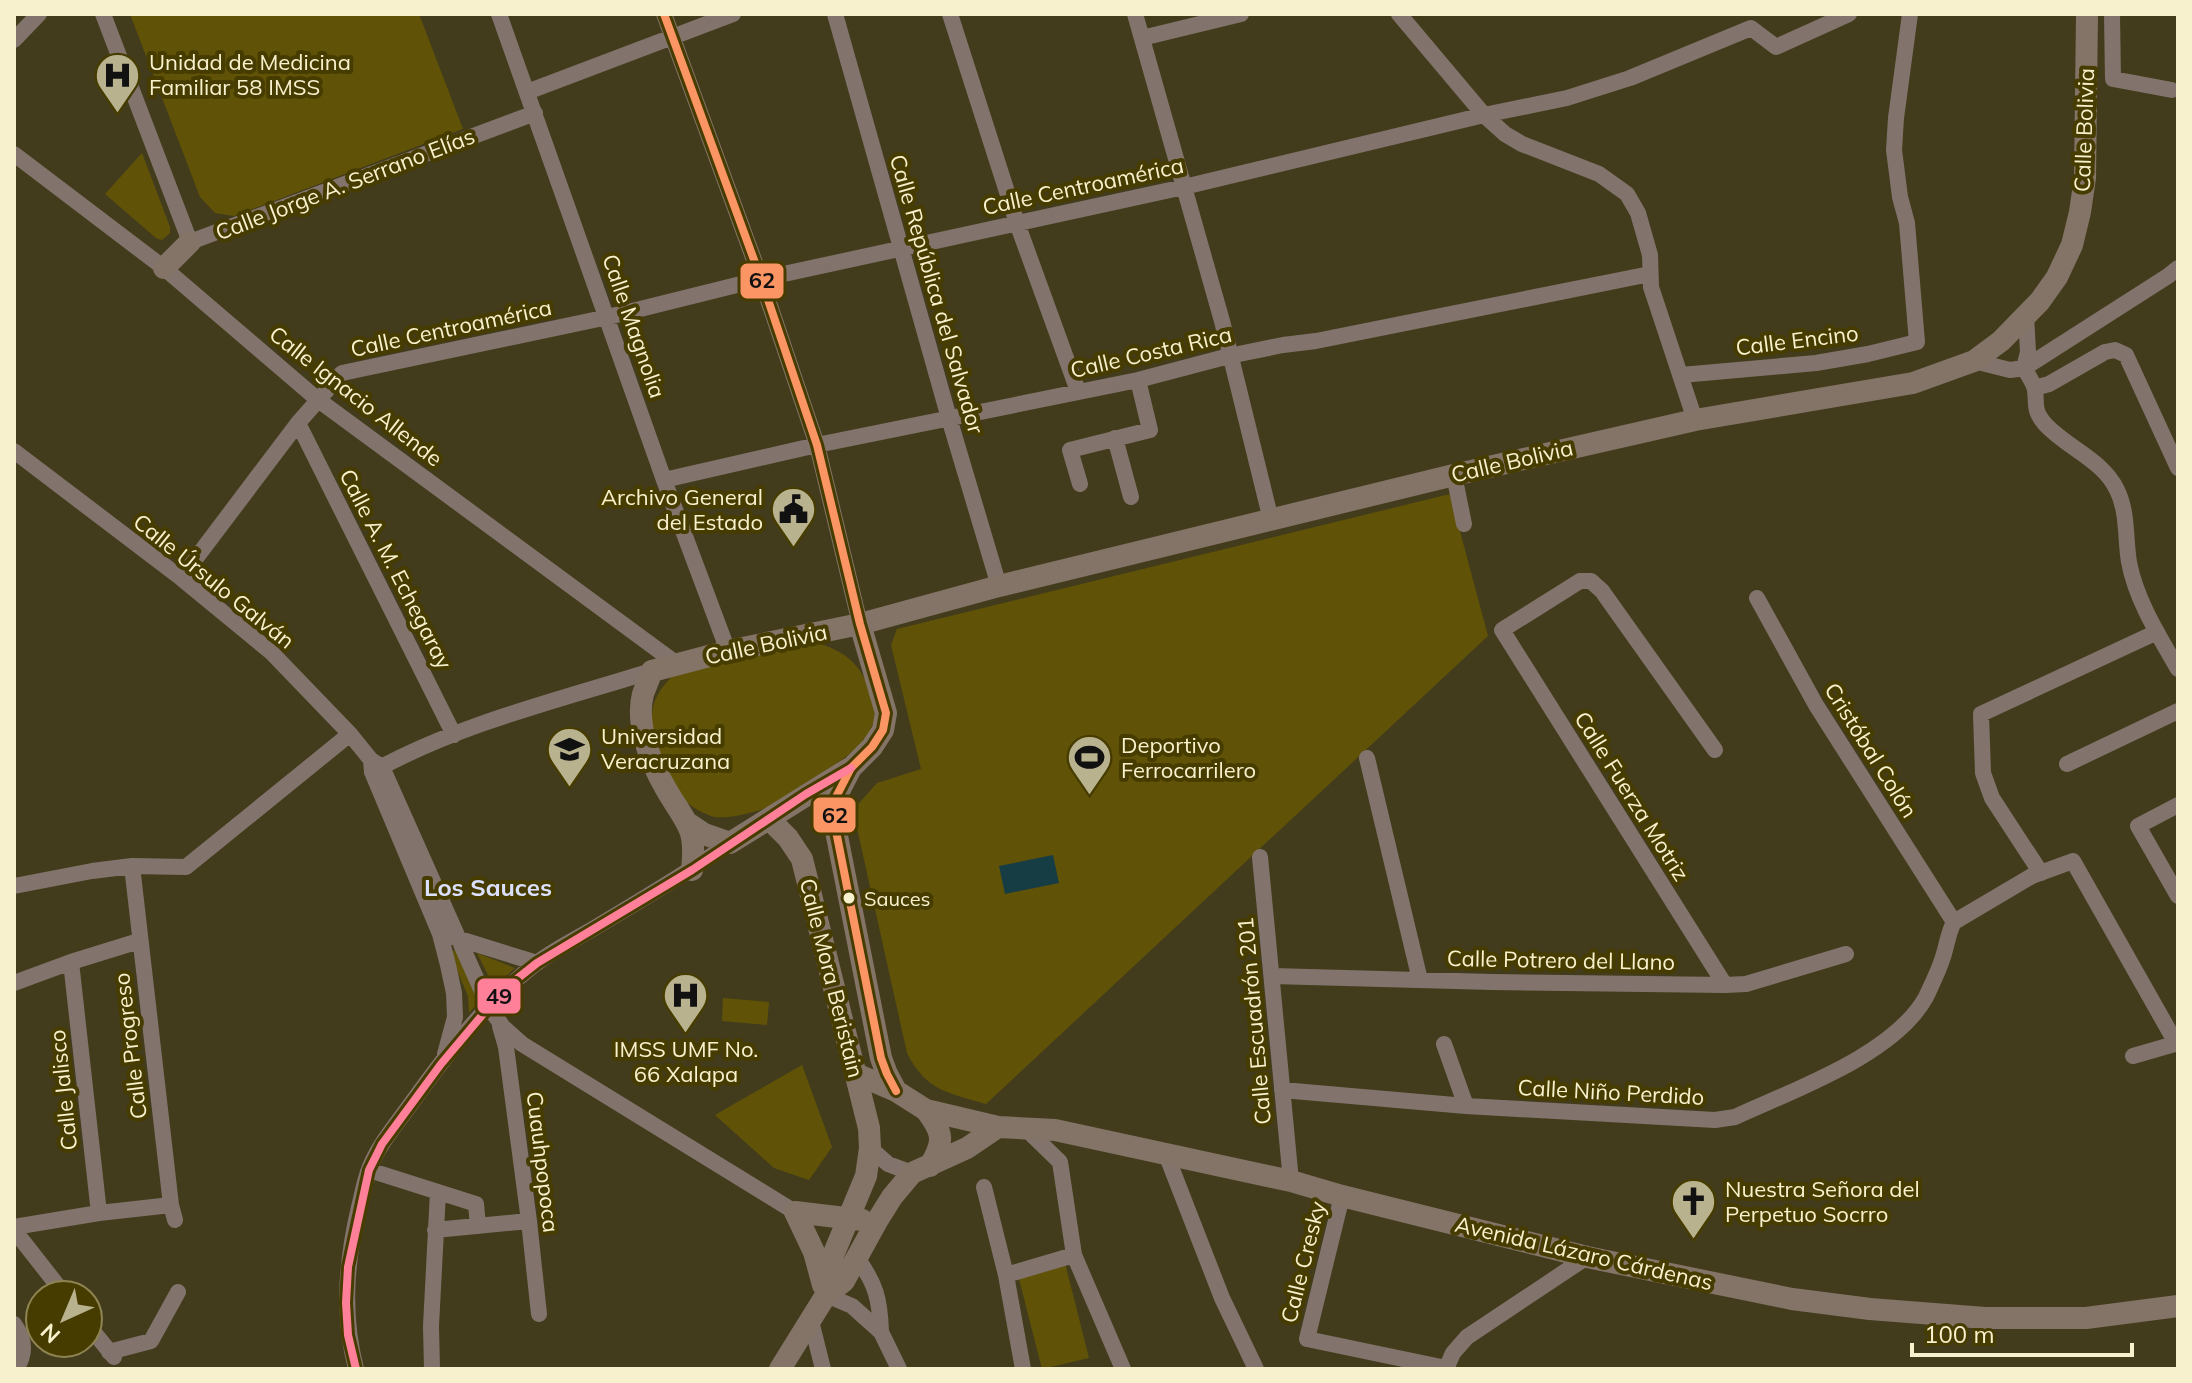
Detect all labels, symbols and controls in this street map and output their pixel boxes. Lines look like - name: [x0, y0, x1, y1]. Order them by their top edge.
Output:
- place label: Unidad de Medicina Familiar 58 IMSS: [149, 48, 351, 101]
- hospital icon: Unidad de Medicina Familiar 58 IMSS: [94, 51, 142, 114]
- street label: Calle Bolivia: [2068, 67, 2100, 193]
- street label: Calle Jorge A. Serrano Elías: [211, 122, 479, 246]
- street label: Calle República del Salvador: [884, 151, 990, 437]
- street label: Calle Centroamérica: [980, 151, 1186, 221]
- street label: Calle Magnolia: [596, 250, 672, 402]
- line badge: 62: [739, 262, 785, 300]
- text: 62: [749, 266, 775, 294]
- street label: Calle Centroamérica: [348, 293, 554, 363]
- street label: Calle Encino: [1734, 319, 1860, 361]
- street label: Calle Ignacio Allende: [264, 320, 448, 472]
- street label: Calle Costa Rica: [1068, 320, 1234, 384]
- street label: Calle Bolivia: [1448, 433, 1576, 489]
- street label: Calle A. M. Echegaray: [333, 464, 459, 674]
- place label: Archivo General del Estado: [601, 483, 763, 536]
- public building icon: Archivo General del Estado: [770, 486, 818, 549]
- street label: Calle Úrsulo Galván: [128, 507, 300, 655]
- street label: Calle Bolivia: [702, 617, 830, 671]
- street label: Cristóbal Colón: [1818, 677, 1924, 823]
- street label: Calle Fuerza Motriz: [1569, 706, 1695, 886]
- place label: Universidad Veracruzana: [601, 722, 730, 775]
- school or university icon: Universidad Veracruzana: [546, 725, 594, 788]
- place label: Deportivo Ferrocarrilero: [1121, 731, 1256, 784]
- sports icon: Deportivo Ferrocarrilero: [1066, 734, 1114, 797]
- line badge: 62: [812, 796, 857, 834]
- text: 62: [822, 801, 848, 829]
- district label: Los Sauces: [424, 872, 552, 902]
- street label: Calle Mora Beristain: [794, 875, 870, 1081]
- place label: Sauces: [864, 886, 931, 911]
- marker: Sauces: [841, 890, 857, 906]
- street label: Calle Escuadrón 201: [1231, 916, 1277, 1126]
- street label: Calle Potrero del Llano: [1447, 944, 1675, 976]
- street label: Calle Progreso: [107, 971, 153, 1121]
- hospital icon: IMSS UMF No. 66 Xalapa: [662, 972, 710, 1035]
- line badge: 49: [476, 977, 522, 1015]
- text: 49: [486, 982, 512, 1010]
- street label: Calle Jalisco: [43, 1028, 83, 1152]
- place label: IMSS UMF No. 66 Xalapa: [614, 1035, 758, 1088]
- street label: Calle Niño Perdido: [1517, 1073, 1705, 1111]
- street label: Cuauhpopoca: [520, 1090, 566, 1234]
- place label: Nuestra Señora del Perpetuo Socrro: [1725, 1175, 1920, 1228]
- church icon: Nuestra Señora del Perpetuo Socrro: [1670, 1178, 1718, 1241]
- street label: Calle Cresky: [1274, 1198, 1332, 1326]
- street label: Avenida Lázaro Cárdenas: [1452, 1210, 1716, 1296]
- north arrow: [24, 1279, 104, 1359]
- scale bar: [1912, 1307, 2132, 1357]
- text: N: [34, 1318, 66, 1349]
- text: 100 m: [1924, 1319, 1995, 1349]

